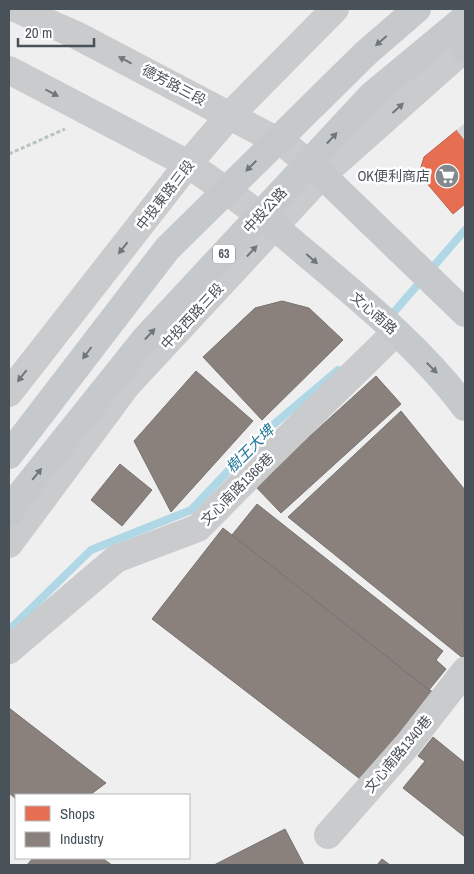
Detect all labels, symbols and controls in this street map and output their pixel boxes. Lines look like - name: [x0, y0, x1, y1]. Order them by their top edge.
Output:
- scale bar: [18, 15, 94, 47]
- text: 20 m: [25, 22, 52, 43]
- one-way arrow: [374, 35, 387, 46]
- one-way arrow: [118, 56, 132, 64]
- street label: 德芳路三段: [139, 61, 209, 109]
- one-way arrow: [45, 89, 59, 97]
- one-way arrow: [391, 102, 403, 114]
- one-way arrow: [326, 132, 338, 144]
- street label: 中投東路三段: [132, 156, 198, 234]
- one-way arrow: [246, 160, 258, 172]
- supermarket icon: OK便利商店: [434, 163, 460, 189]
- place label: OK便利商店: [357, 167, 430, 185]
- street label: 中投公路: [239, 183, 291, 237]
- one-way arrow: [117, 241, 128, 254]
- road number: 63: [213, 244, 235, 264]
- one-way arrow: [246, 246, 258, 258]
- one-way arrow: [305, 253, 317, 265]
- street label: 中投西路三段: [157, 279, 227, 353]
- street label: 文心南路: [347, 288, 401, 338]
- one-way arrow: [144, 328, 156, 340]
- one-way arrow: [82, 346, 92, 360]
- one-way arrow: [426, 362, 438, 374]
- one-way arrow: [17, 369, 28, 382]
- water label: 樹王大埤: [221, 419, 280, 477]
- street label: 文心南路1366巷: [197, 449, 277, 529]
- one-way arrow: [32, 468, 43, 481]
- street label: 文心南路1340巷: [360, 712, 436, 796]
- legend: [15, 794, 190, 859]
- text: Shops: [60, 803, 95, 824]
- text: Industry: [60, 828, 105, 849]

